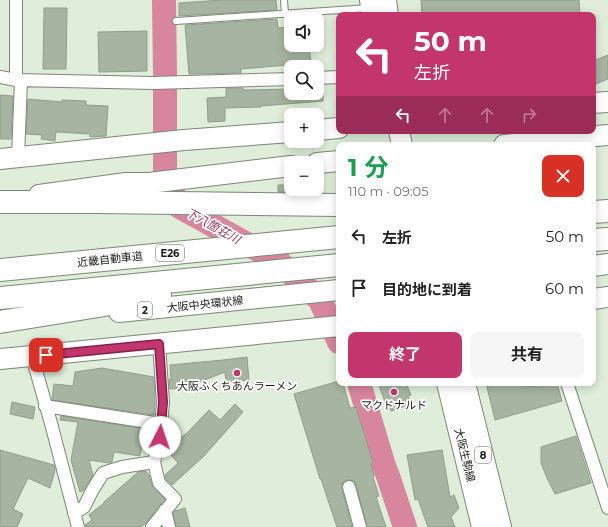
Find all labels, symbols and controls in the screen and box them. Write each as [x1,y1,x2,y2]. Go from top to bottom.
map controls [284,12,324,196]
button: sound [284,12,324,52]
text: 50 m [414,24,487,58]
icon: left [348,28,400,80]
button: search [284,60,324,100]
text: 左折 [414,62,450,84]
icon: left [392,104,414,126]
icon: ahead [434,104,456,126]
icon: ahead [476,104,498,126]
icon: right [518,104,540,126]
button: + [284,108,324,148]
text: 1 分 [348,153,388,182]
button: close [542,155,584,197]
button: − [284,156,324,196]
text: 110 m · 09:05 [348,183,429,199]
water label: 下八箇荘川 [183,204,245,248]
icon: left [348,225,370,247]
text: 50 m [546,227,584,246]
text: 左折 [382,228,412,247]
road number: E26 [156,245,184,261]
street label: 近畿自動車道 [76,249,144,269]
icon: arrive [348,277,370,299]
text: 60 m [545,279,584,298]
text: 目的地に到着 [382,280,472,299]
street label: 大阪中央環状線 [166,293,244,315]
road number: 2 [138,302,152,318]
button: 終了 [348,332,462,378]
button: 共有 [470,332,584,378]
pin [29,338,63,372]
icon: arrive [35,344,57,366]
marker: 大阪ふくちあんラーメン [232,368,242,378]
place label: 大阪ふくちあんラーメン [177,379,297,393]
marker: マクドナルド [389,387,399,397]
place label: マクドナルド [361,398,427,412]
position arrow [139,416,181,458]
street label: 大阪生駒線 [452,427,478,483]
road number: 8 [475,447,491,463]

